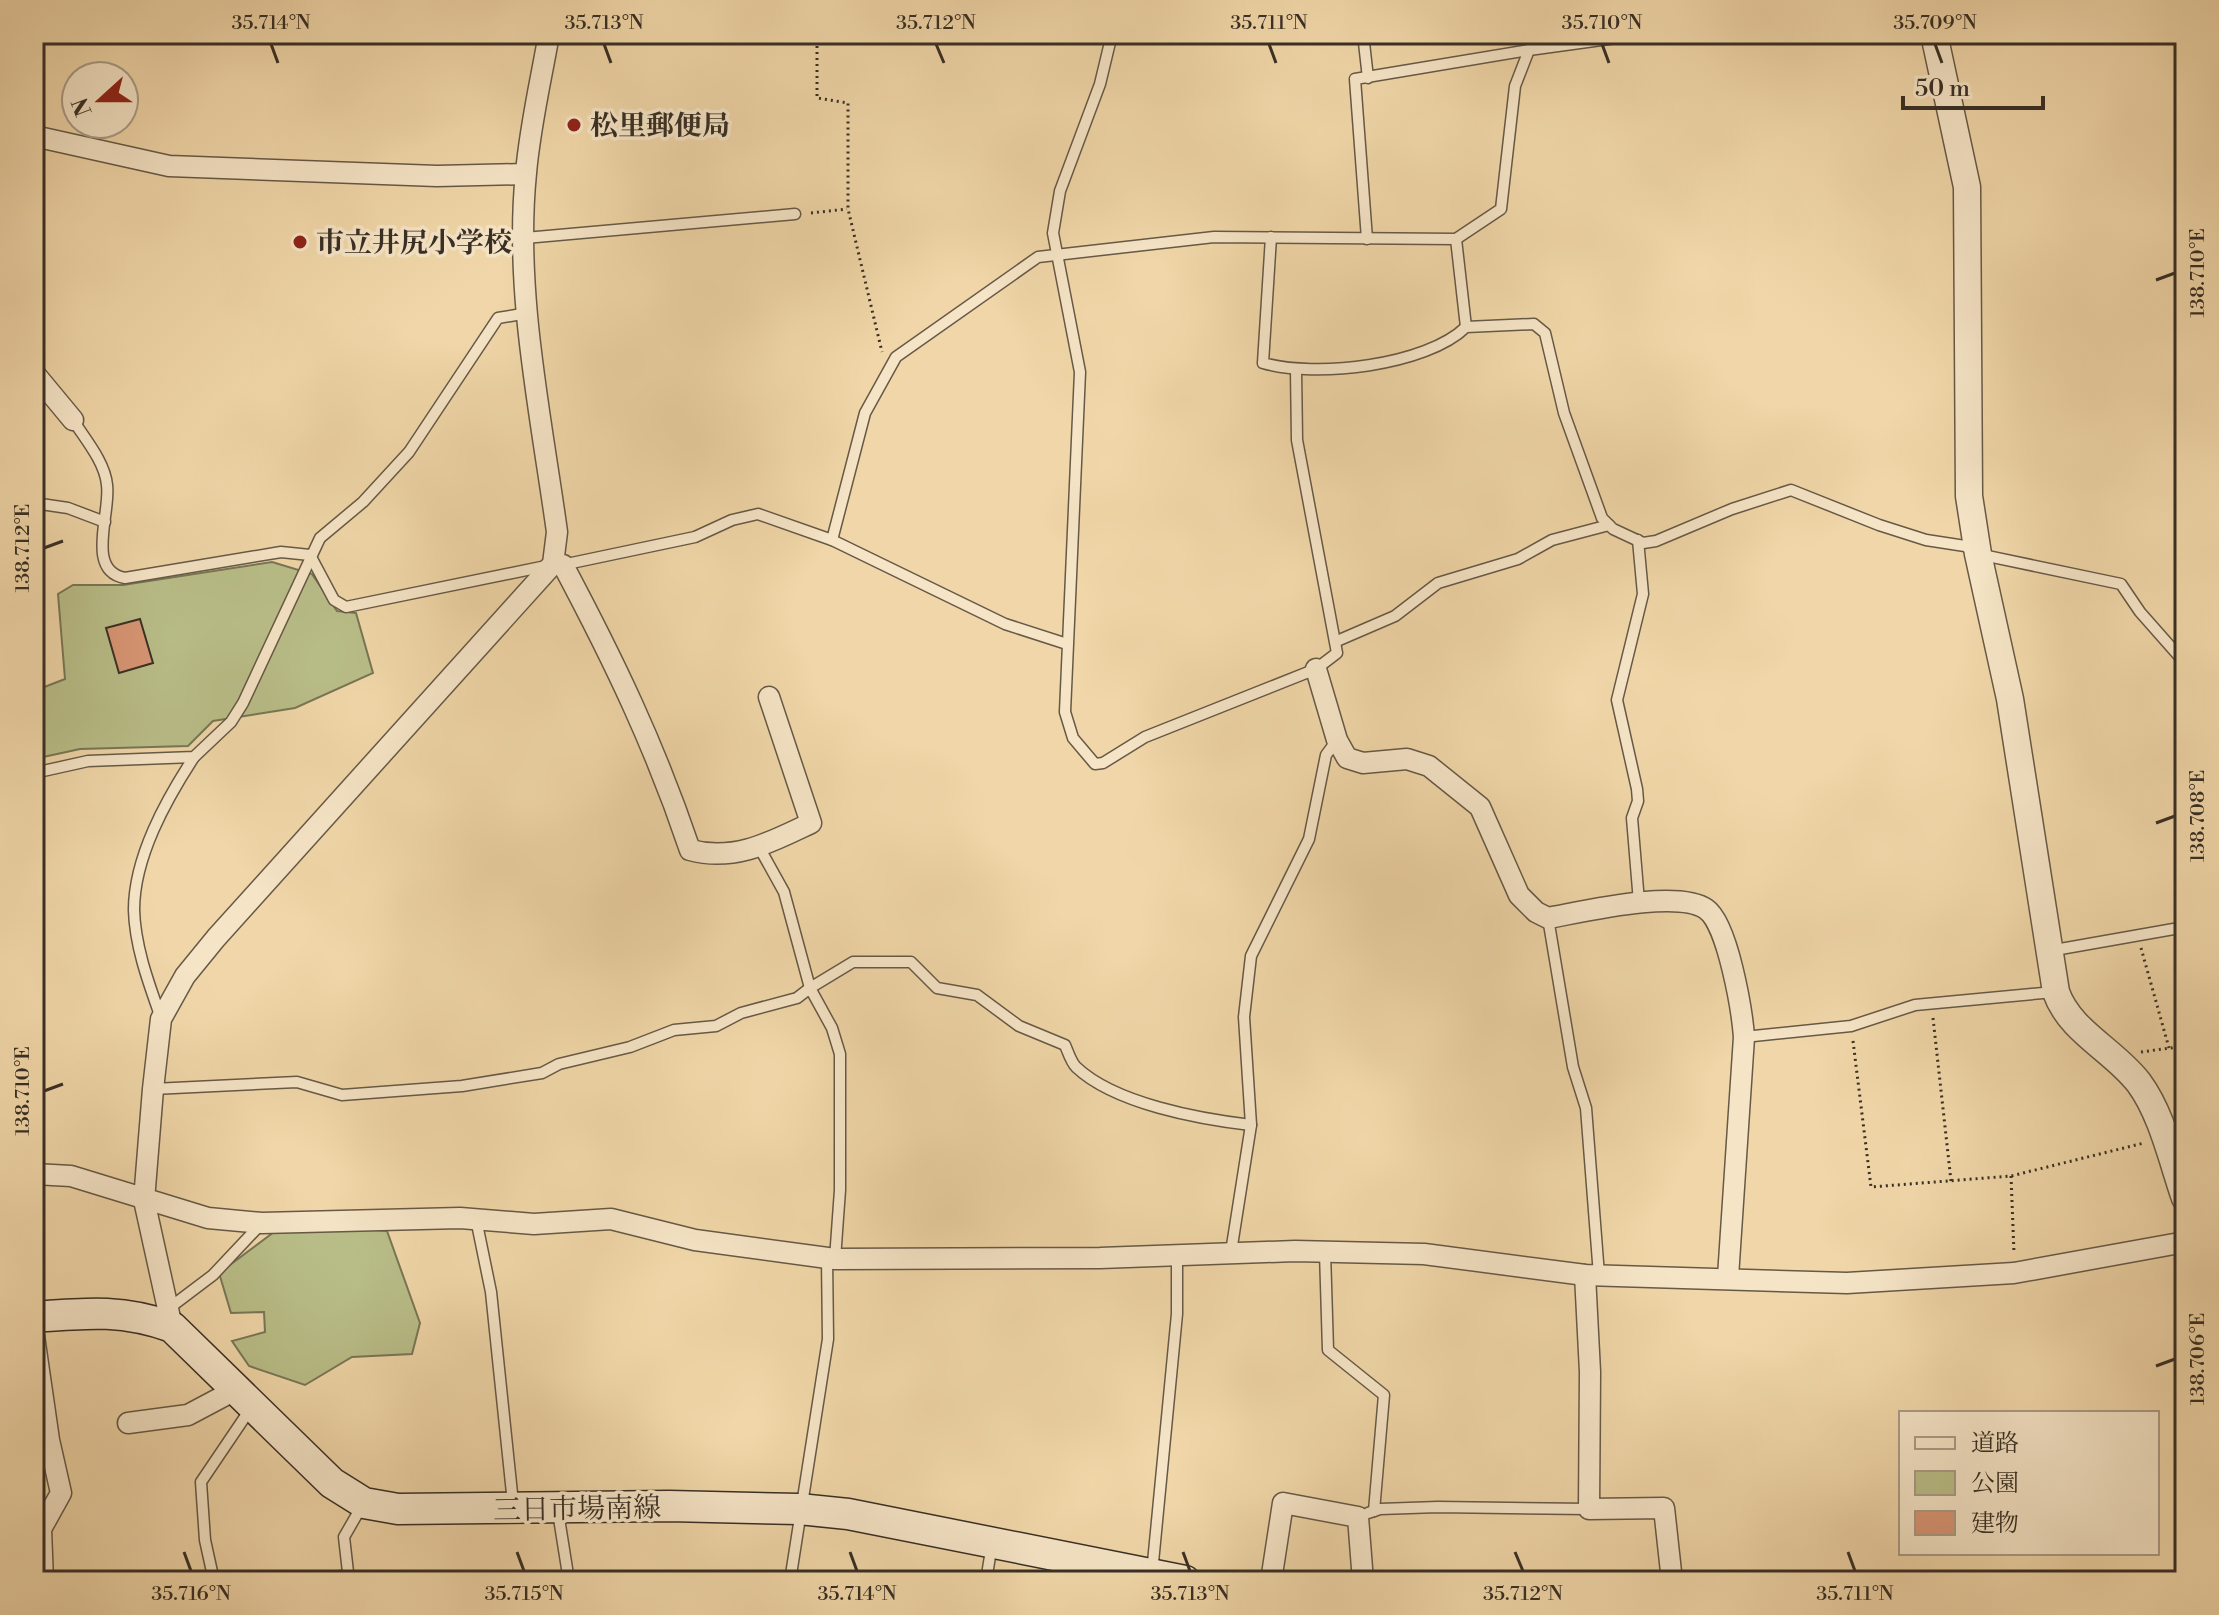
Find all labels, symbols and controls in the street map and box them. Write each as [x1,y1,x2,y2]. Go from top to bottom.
text: 35.714°N [231,11,311,36]
text: 35.713°N [564,11,644,36]
text: 35.712°N [896,11,976,36]
text: 35.711°N [1230,11,1308,36]
text: 35.710°N [1562,11,1642,36]
text: 35.709°N [1893,11,1977,36]
north arrow [60,60,140,140]
scale bar [1903,60,2043,110]
text: 50 m [1915,74,1970,104]
text: N [67,93,98,120]
place label: 松里郵便局 [590,109,730,144]
marker: 松里郵便局 [565,116,583,134]
place label: 市立井尻小学校 [316,226,512,261]
text: 138.710°E [2186,228,2211,318]
marker: 市立井尻小学校 [291,233,309,251]
text: 138.712°E [11,504,36,592]
text: 138.708°E [2186,770,2211,862]
text: 138.710°E [11,1046,36,1136]
text: 138.706°E [2186,1313,2211,1405]
legend [1899,1411,2159,1555]
text: 道路 [1971,1429,2019,1459]
text: 公園 [1971,1469,2019,1499]
street label: 三日市場南線 [493,1491,661,1528]
text: 建物 [1971,1509,2019,1539]
text: 35.716°N [151,1582,231,1607]
text: 35.715°N [484,1582,564,1607]
text: 35.714°N [817,1582,897,1607]
text: 35.713°N [1150,1582,1230,1607]
text: 35.712°N [1483,1582,1563,1607]
text: 35.711°N [1816,1582,1894,1607]

